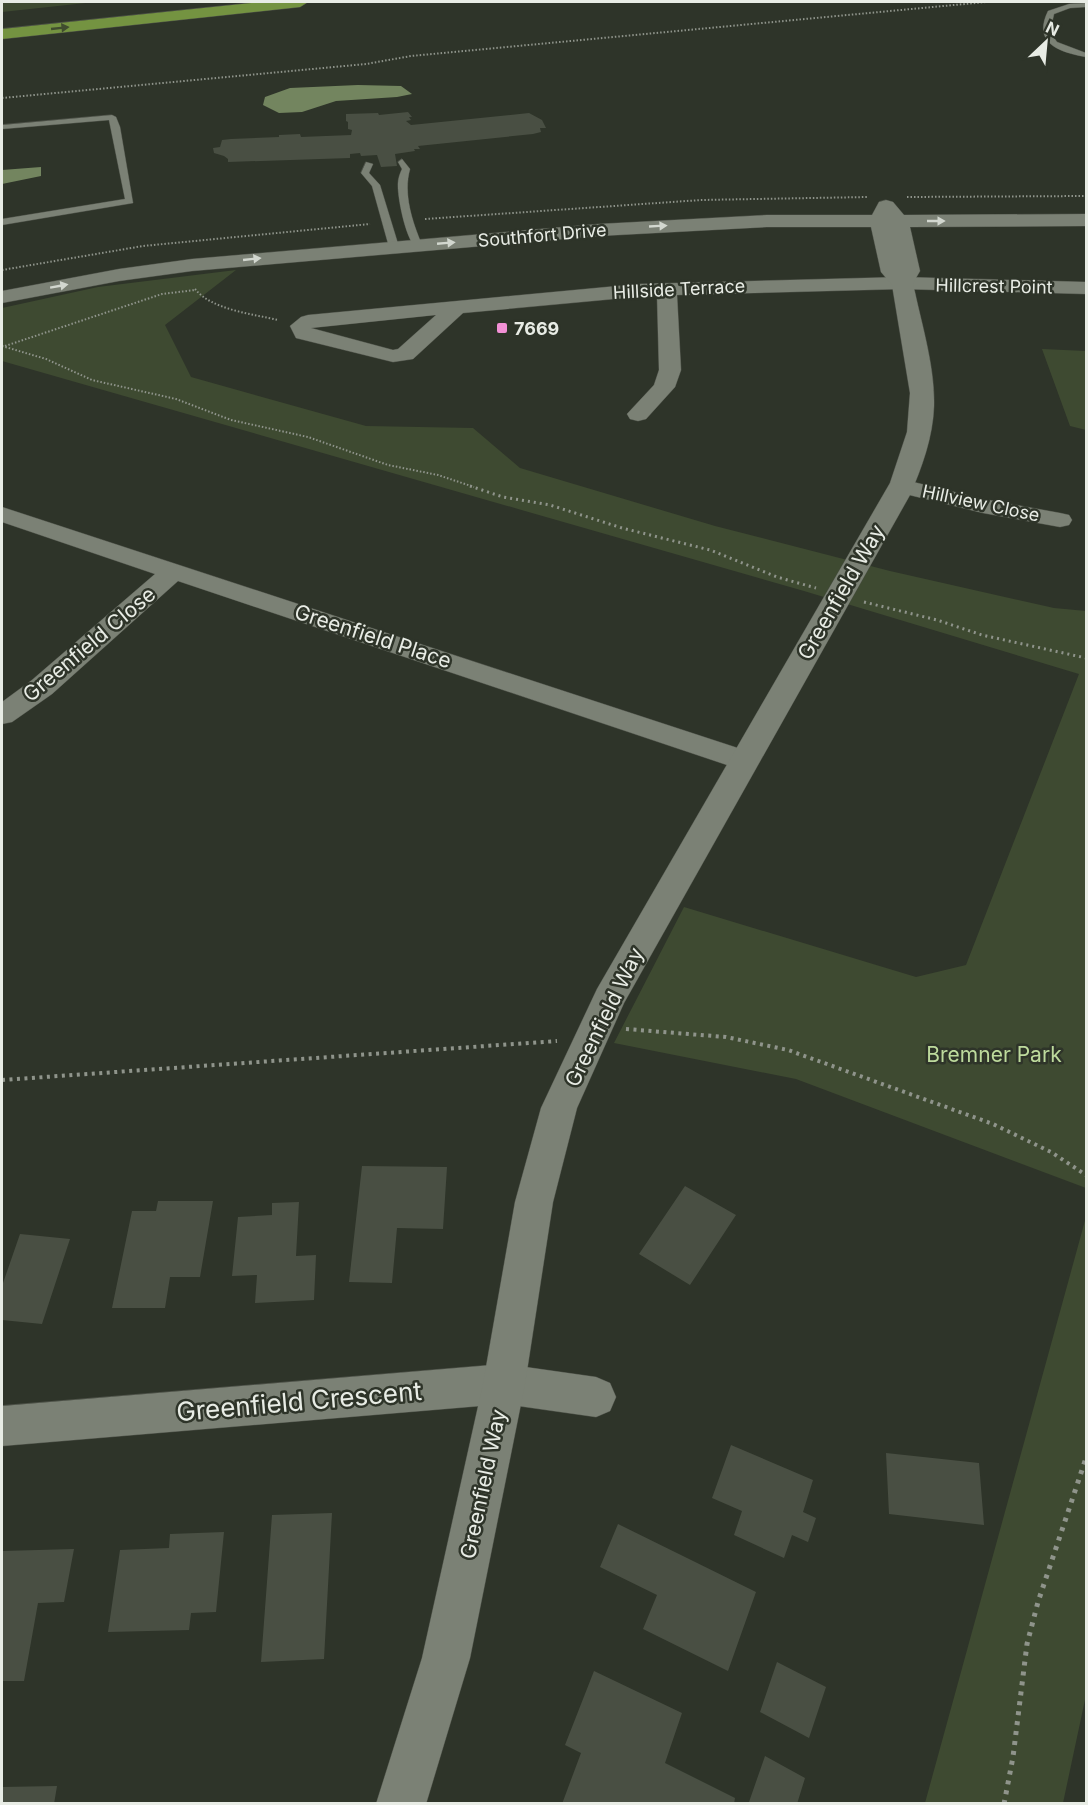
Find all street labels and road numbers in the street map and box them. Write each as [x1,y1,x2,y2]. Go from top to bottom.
street label: Southfort Drive [477,219,607,251]
street label: Hillcrest Point [935,274,1053,298]
street label: Hillside Terrace [612,275,746,303]
street label: Hillview Close [920,480,1042,526]
street label: Greenfield Way [792,520,890,664]
street label: Greenfield Close [18,581,160,707]
street label: Greenfield Place [291,599,455,673]
street label: Greenfield Way [559,943,649,1091]
street label: Greenfield Crescent [175,1375,423,1427]
street label: Greenfield Way [455,1407,511,1561]

